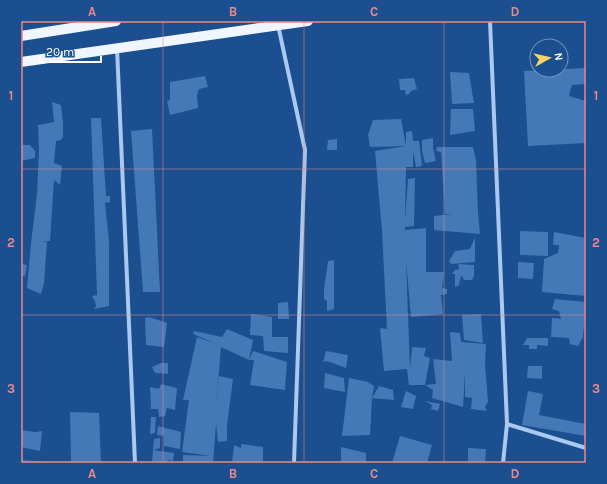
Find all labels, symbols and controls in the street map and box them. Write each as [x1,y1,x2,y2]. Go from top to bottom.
text: A [88,4,96,19]
text: B [229,4,237,19]
text: C [370,4,378,19]
text: D [511,4,520,19]
scale bar [40,38,101,64]
north arrow [529,38,569,78]
text: 20 m [46,45,74,59]
text: N [551,52,565,61]
text: 1 [9,88,13,103]
text: 1 [594,88,598,103]
text: 2 [7,235,15,250]
text: 2 [592,235,600,250]
text: 3 [7,381,15,396]
text: 3 [592,381,600,396]
text: A [88,466,96,481]
text: B [229,466,237,481]
text: C [370,466,378,481]
text: D [511,466,520,481]

